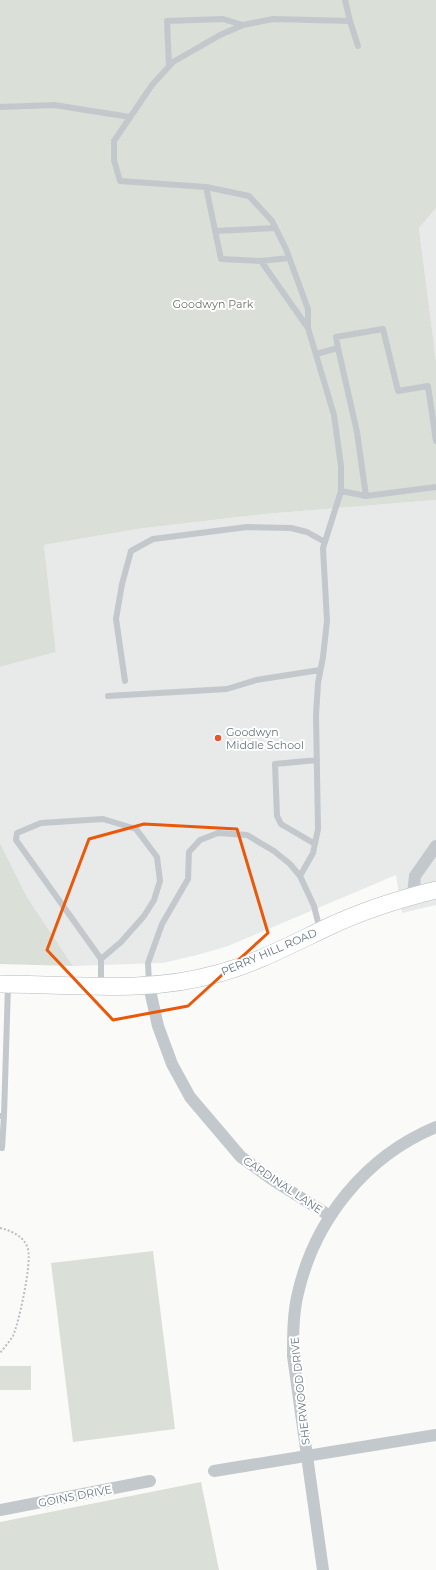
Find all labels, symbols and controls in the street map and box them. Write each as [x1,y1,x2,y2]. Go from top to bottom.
park label: Goodwyn Park [173,297,254,311]
place label: Goodwyn Middle School [226,725,304,752]
marker: Goodwyn Middle School [213,733,223,743]
street label: PERRY HILL ROAD [219,925,319,979]
street label: CARDINAL LANE [241,1153,325,1217]
street label: SHERWOOD DRIVE [287,1336,313,1446]
street label: GOINS DRIVE [37,1482,113,1510]

